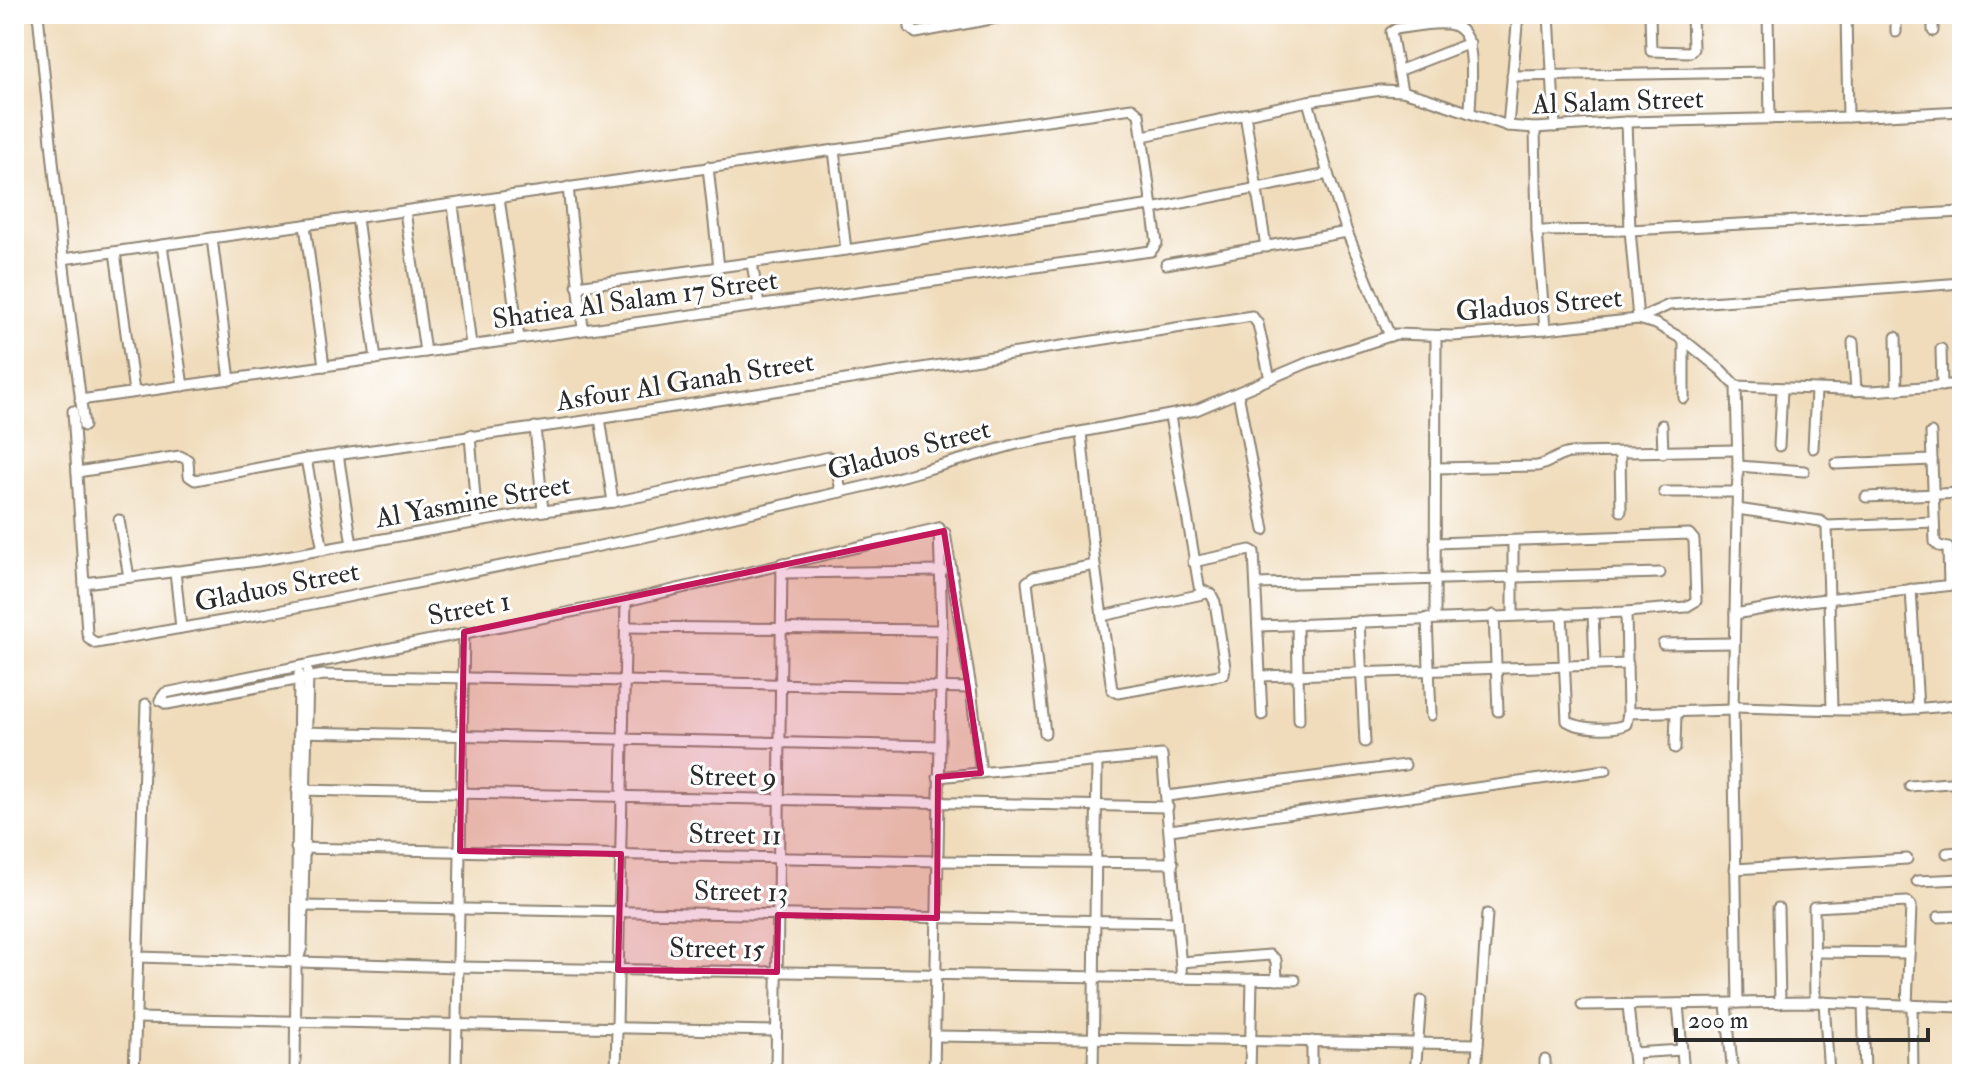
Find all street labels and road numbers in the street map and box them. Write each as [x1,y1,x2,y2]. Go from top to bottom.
street label: Al Salam Street [1531,82,1704,123]
street label: Shatiea Al Salam 17 Street [490,263,780,337]
street label: Gladuos Street [1454,280,1624,330]
street label: Asfour Al Ganah Street [553,344,816,420]
street label: Gladuos Street [824,412,994,488]
street label: Al Yasmine Street [372,468,573,537]
street label: Gladuos Street [192,554,362,620]
street label: Street 1 [425,584,513,634]
street label: Street 9 [689,759,777,795]
street label: Street 11 [688,817,782,853]
street label: Street 13 [694,874,788,910]
street label: Street 15 [669,931,766,967]

